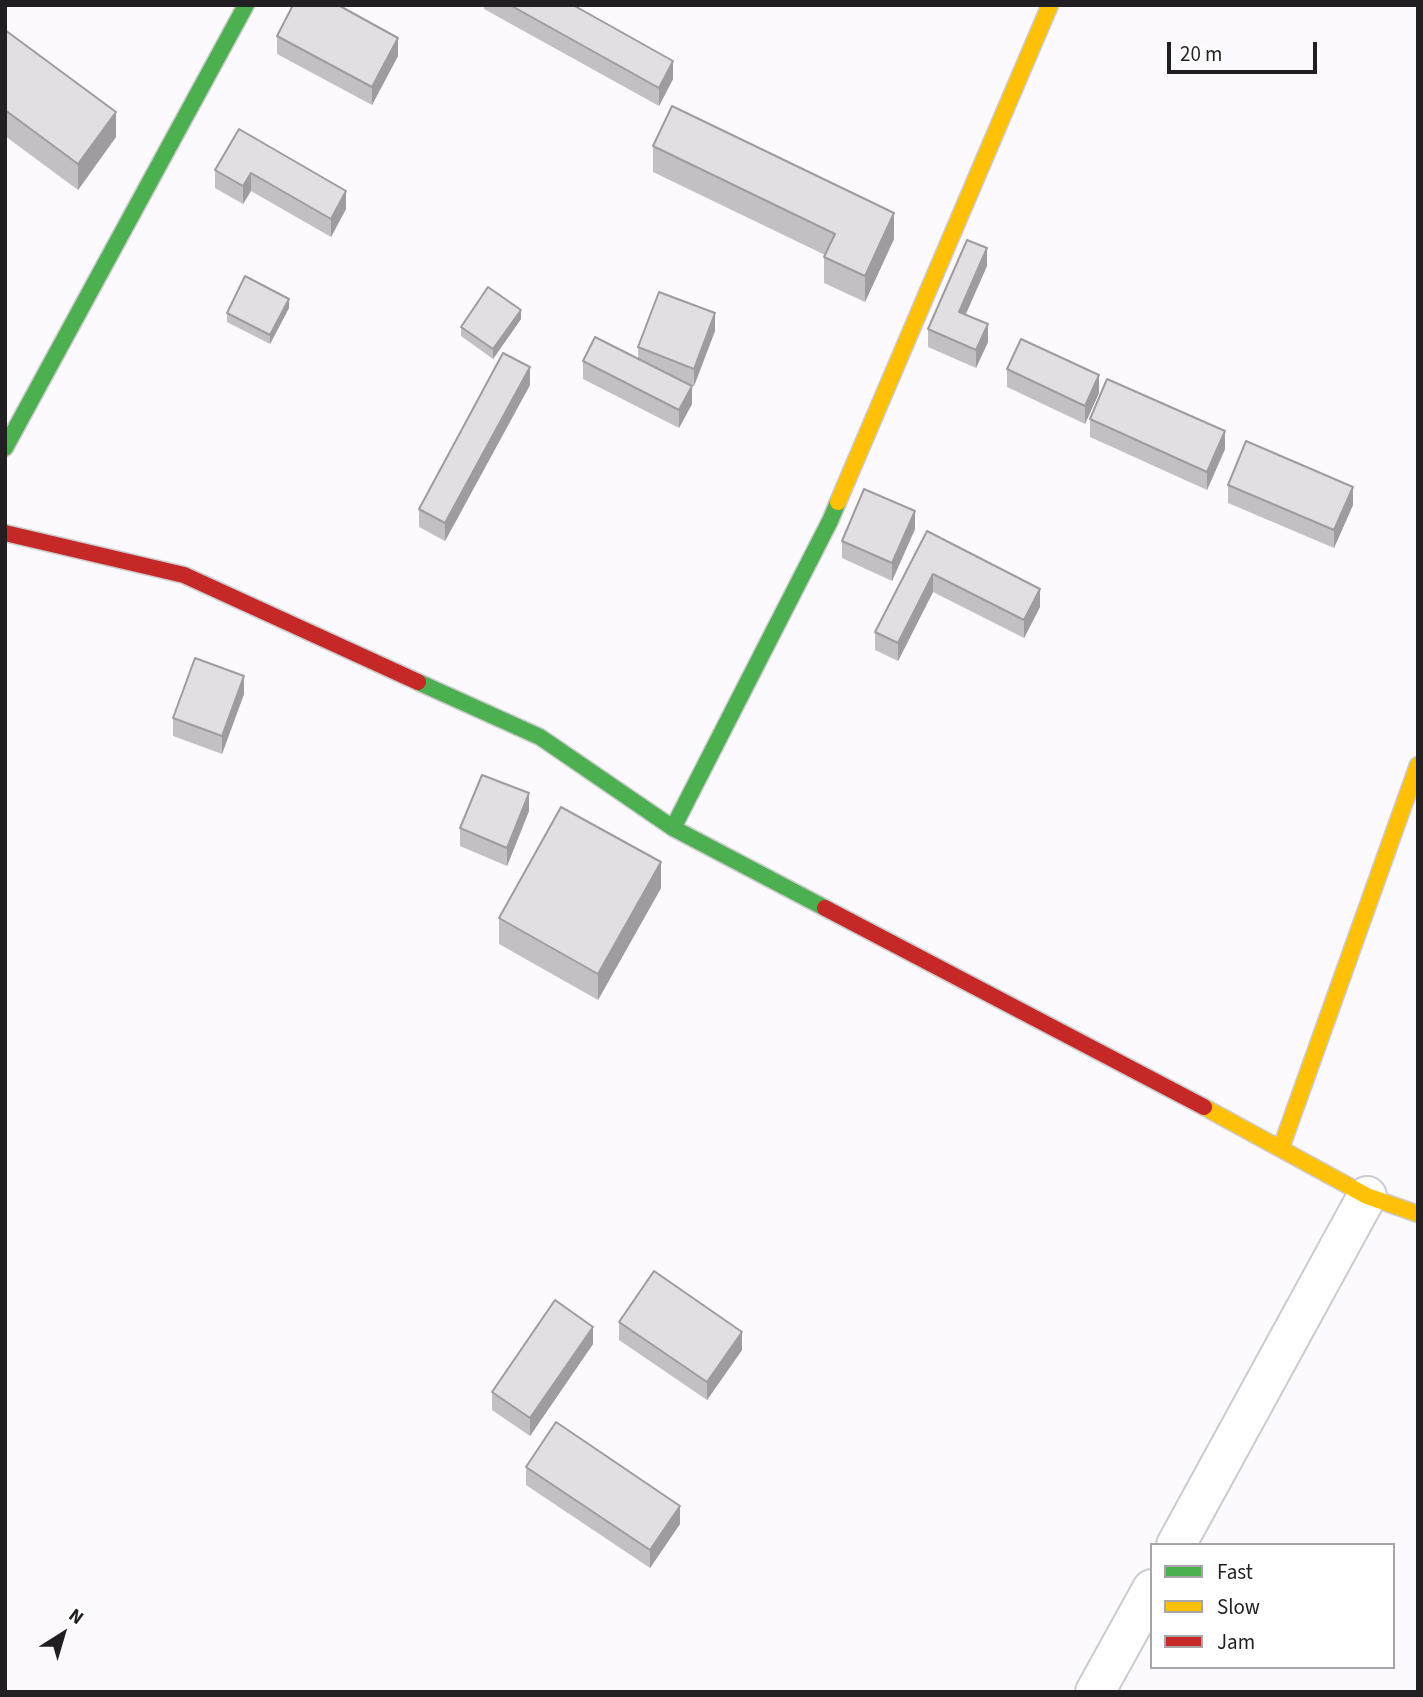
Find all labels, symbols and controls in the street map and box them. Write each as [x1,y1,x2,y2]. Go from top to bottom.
scale bar [1171,28,1322,72]
text: 20 m [1180,39,1222,69]
legend [1150,1543,1395,1669]
text: Fast [1217,1557,1253,1587]
text: Slow [1217,1592,1260,1622]
north arrow [28,1599,98,1669]
text: N [63,1602,89,1631]
text: Jam [1217,1627,1255,1657]

